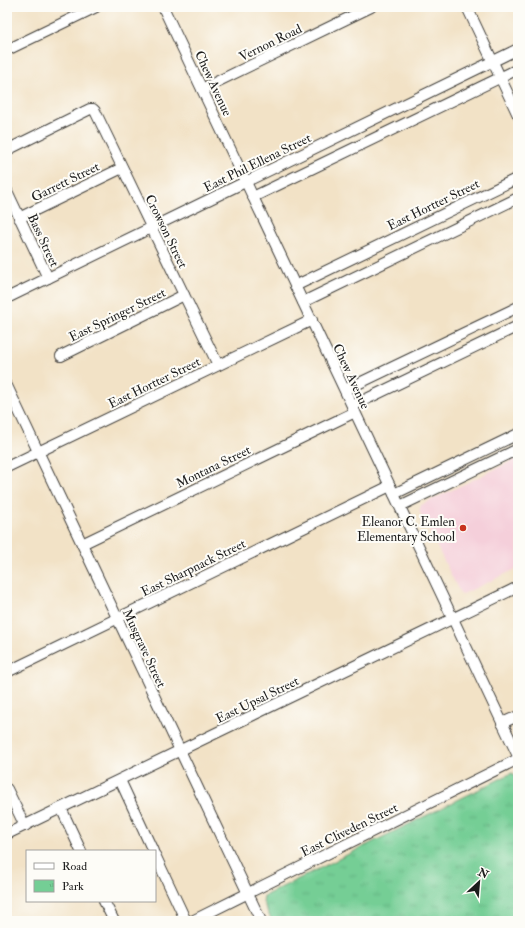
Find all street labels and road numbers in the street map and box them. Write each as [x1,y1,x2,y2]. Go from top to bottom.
street label: Vernon Road [236,21,305,65]
street label: Chew Avenue [191,48,235,119]
street label: East Phil Ellena Street [201,130,314,196]
street label: Garrett Street [29,159,102,205]
street label: East Hortter Street [385,176,482,234]
street label: Crowson Street [141,192,191,271]
street label: Bass Street [24,211,62,270]
street label: East Springer Street [66,285,169,346]
street label: Chew Avenue [329,341,373,412]
street label: East Hortter Street [106,354,203,412]
street label: Montana Street [174,442,253,492]
street label: East Sharpnack Street [138,536,249,601]
street label: Musgrave Street [119,607,169,690]
street label: East Upsal Street [213,673,302,728]
street label: East Cliveden Street [298,799,401,860]

